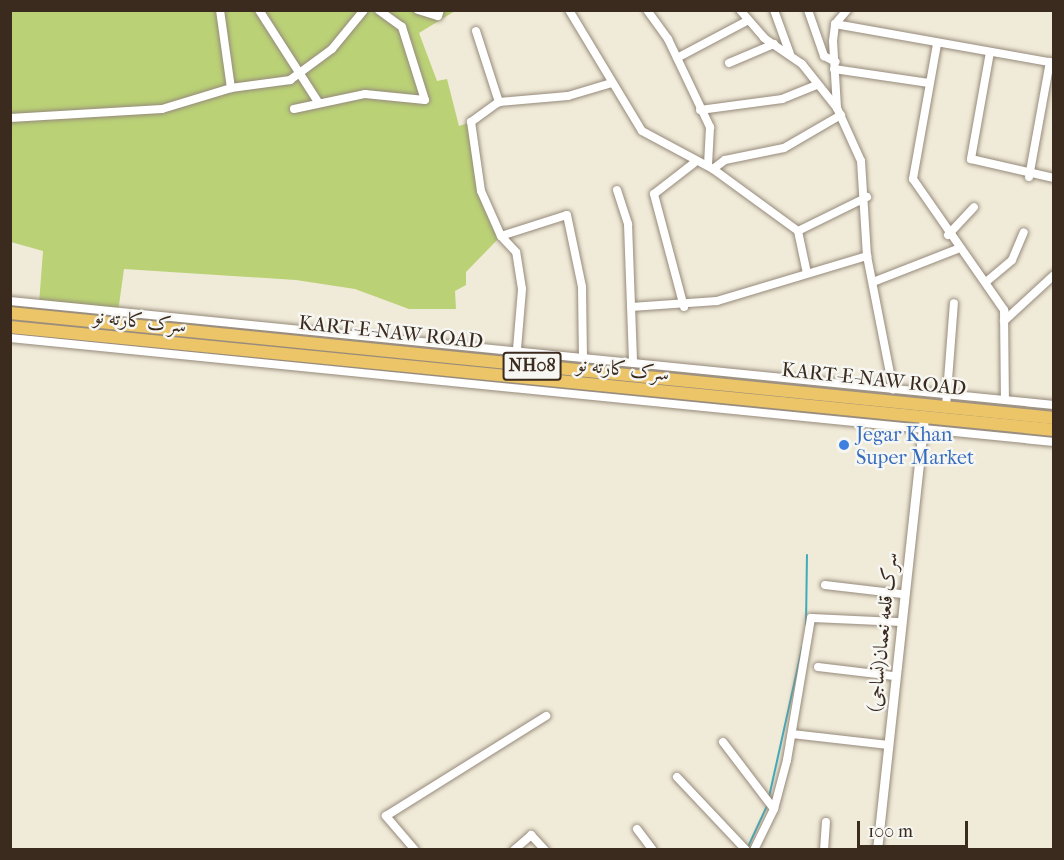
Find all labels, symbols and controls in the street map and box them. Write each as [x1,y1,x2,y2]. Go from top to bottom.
street label: سرک کارته نو [92,304,188,338]
street label: KART-E-NAW ROAD [298,310,484,354]
road number: NH08 [502,351,562,381]
street label: سرک کارته نو [575,352,671,386]
street label: KART-E-NAW ROAD [781,357,967,401]
place label: Jegar Khan Super Market [856,422,974,469]
marker: Jegar Khan Super Market [837,438,851,452]
street label: سرک قلعه نعمان(نساجی) [862,551,902,713]
scale bar [860,809,971,847]
text: 100 m [868,821,913,842]

